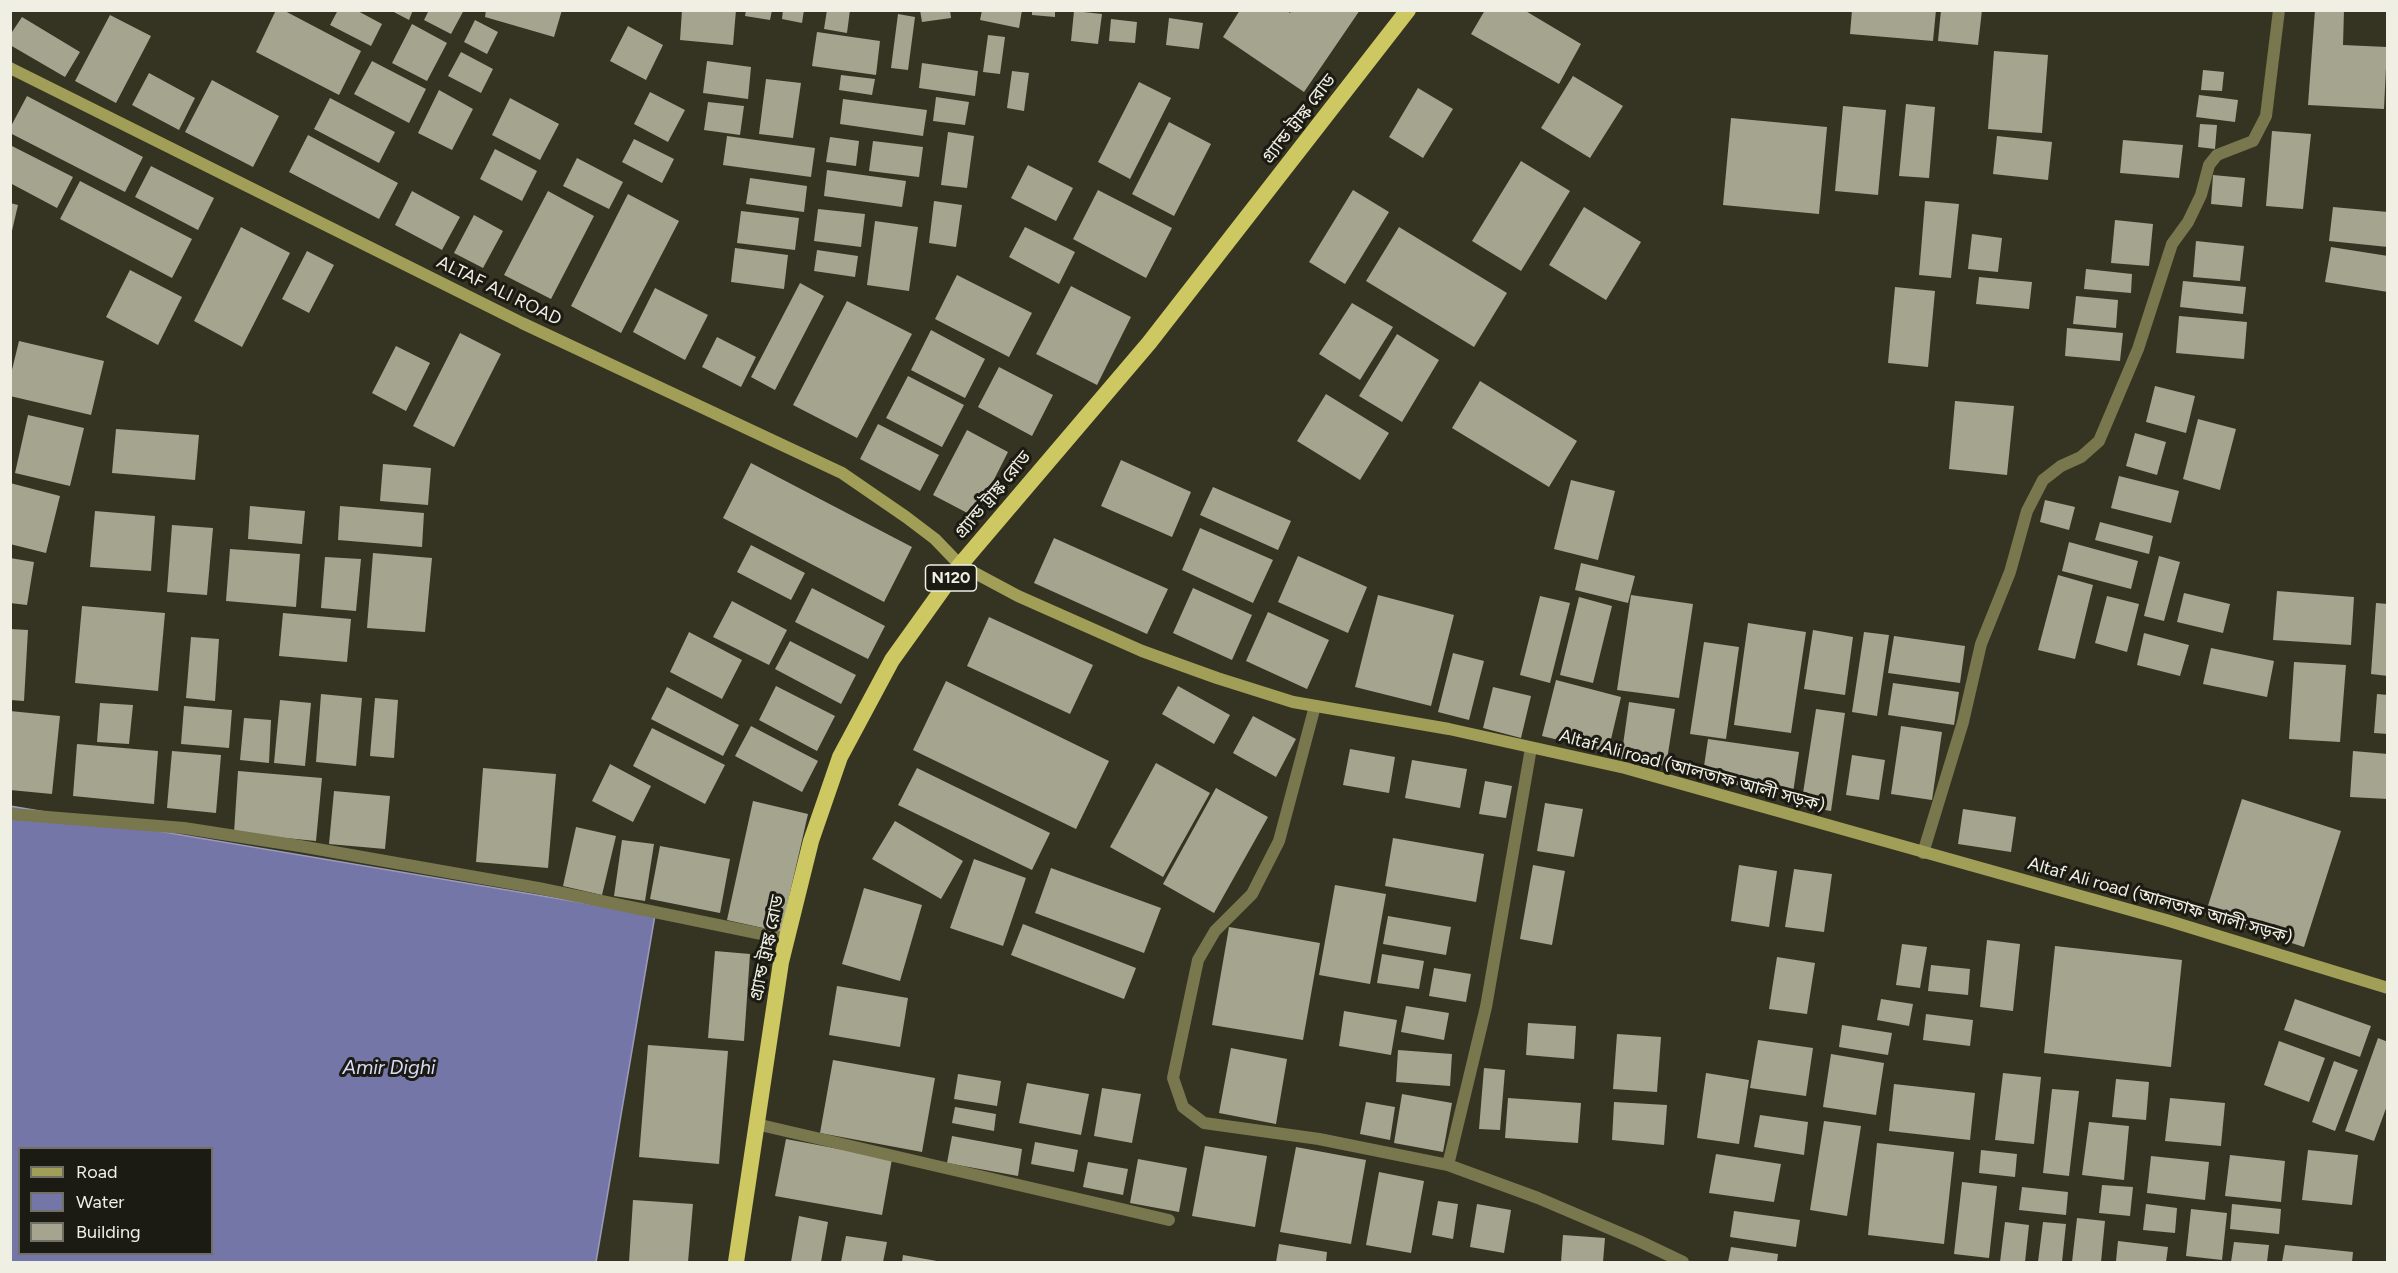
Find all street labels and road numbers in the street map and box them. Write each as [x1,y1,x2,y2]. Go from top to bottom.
street label: গ্র্যান্ড ট্রাঙ্ক রোড [1257,70,1341,168]
street label: ALTAF ALI ROAD [433,251,565,331]
street label: গ্র্যান্ড ট্রাঙ্ক রোড [950,447,1036,543]
road number: N120 [926,565,976,591]
street label: Altaf Ali road (আলতাফ আলী সড়ক) [1557,725,1827,817]
street label: Altaf Ali road (আলতাফ আলী সড়ক) [2025,853,2295,949]
street label: গ্র্যান্ড ট্রাঙ্ক রোড [745,893,789,1003]

